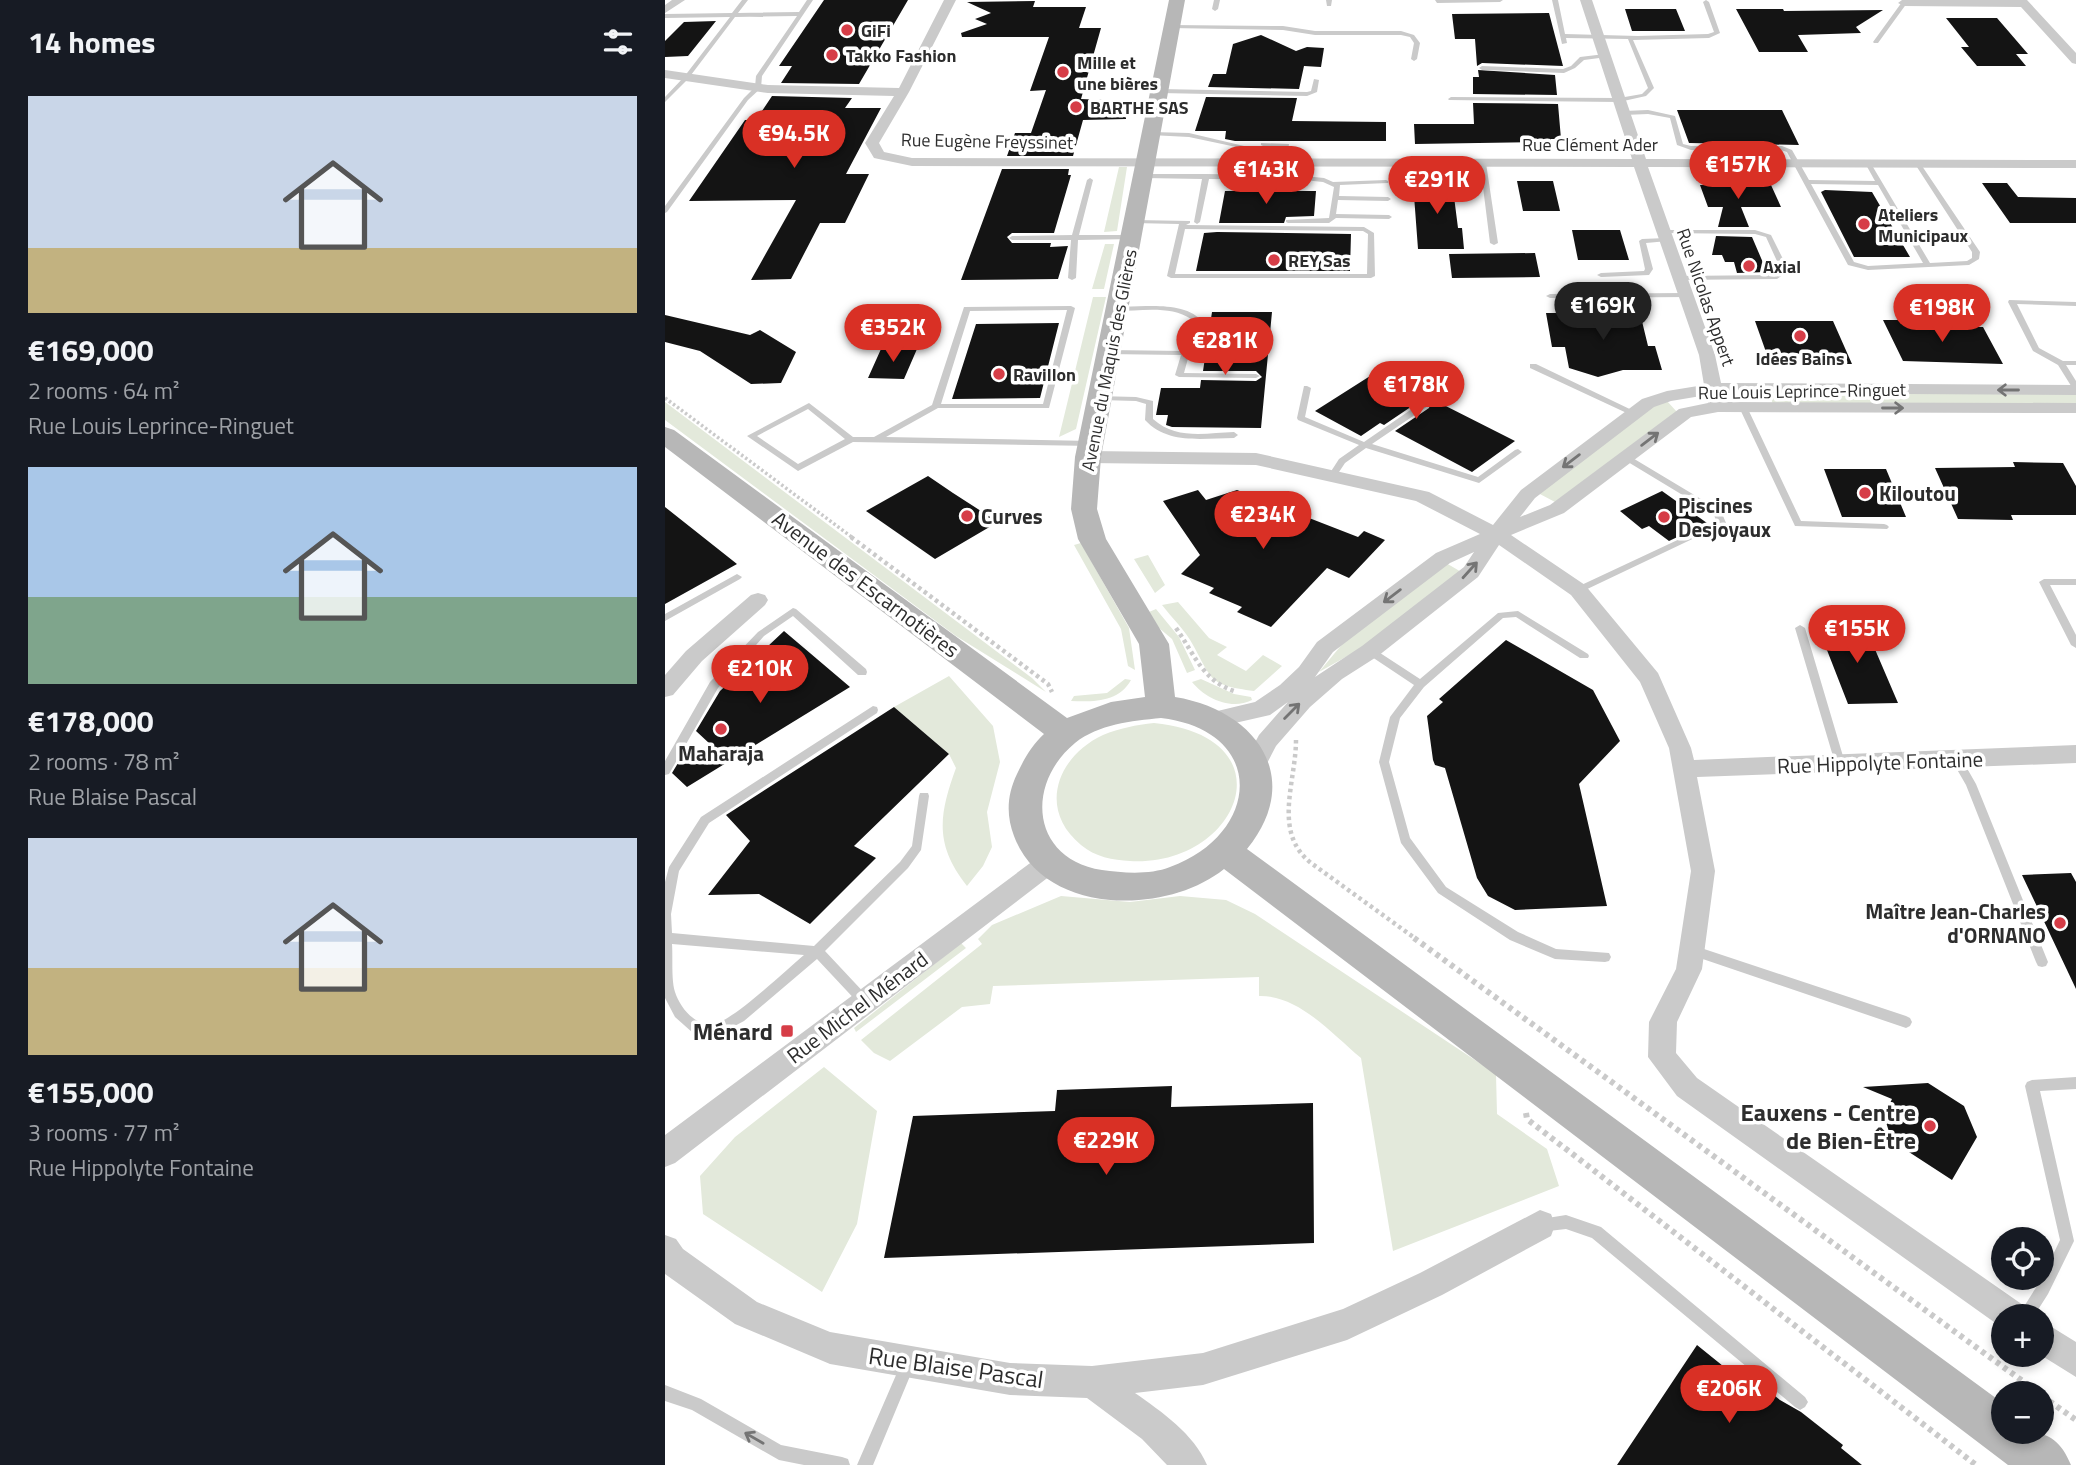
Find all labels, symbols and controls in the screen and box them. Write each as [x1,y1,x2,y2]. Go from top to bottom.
place label: GiFi [861,17,891,44]
text: 14 homes [28,19,155,65]
marker: GiFi [839,22,855,38]
icon: filters [599,23,637,61]
place label: Takko Fashion [846,42,956,69]
marker: Takko Fashion [824,47,840,63]
place label: Mille et une bières [1077,49,1158,97]
marker: Mille et une bières [1055,64,1071,80]
place label: BARTHE SAS [1090,94,1189,121]
marker: BARTHE SAS [1068,99,1084,115]
pin: €94.5K [737,110,851,170]
text: €94.5K [758,115,830,150]
street label: Rue Eugène Freyssinet [901,126,1074,156]
street label: Rue Clément Ader [1522,131,1658,158]
icon: home [270,142,396,268]
pin: €157K [1689,142,1787,201]
pin: €143K [1217,146,1315,206]
text: €157K [1705,146,1771,181]
text: €143K [1233,151,1299,186]
pin: €291K [1388,156,1486,216]
text: €291K [1404,161,1470,196]
place label: Ateliers Municipaux [1878,201,1969,249]
marker: Ateliers Municipaux [1856,216,1872,232]
street label: Rue Nicolas Appert [1670,225,1742,370]
street label: Avenue du Maquis des Glières [1074,247,1144,473]
place label: REY Sas [1288,247,1351,274]
marker: REY Sas [1266,252,1282,268]
place label: Axial [1763,253,1801,280]
marker: Axial [1741,258,1757,274]
pin: €169K [1554,282,1652,342]
pin: €198K [1893,284,1991,344]
text: €169K [1570,287,1636,322]
text: €198K [1909,289,1975,324]
pin: €352K [844,304,942,364]
text: €352K [860,309,926,344]
pin: €281K [1176,318,1274,377]
text: €281K [1192,322,1258,357]
text: €169,000 [28,327,154,373]
marker: Idées Bains [1792,328,1808,344]
place label: Idées Bains [1755,345,1845,372]
place label: Ravillon [1013,361,1076,388]
pin: €178K [1367,362,1465,421]
marker: Ravillon [991,366,1007,382]
text: €178K [1383,366,1449,401]
text: 2 rooms · 64 m² [28,373,179,408]
street label: Rue Louis Leprince-Ringuet [1698,376,1907,406]
one-way arrow [1997,383,2020,397]
one-way arrow [1881,401,1904,415]
text: Rue Louis Leprince-Ringuet [28,408,294,443]
one-way arrow [1641,432,1660,447]
one-way arrow [1562,453,1581,468]
place label: Kiloutou [1879,477,1956,509]
marker: Kiloutou [1857,485,1873,501]
place label: Piscines Desjoyaux [1678,489,1771,545]
pin: €234K [1214,491,1312,551]
text: €234K [1230,496,1296,531]
place label: Curves [981,500,1043,532]
street label: Avenue des Escarnotières [766,503,966,665]
marker: Curves [959,508,975,524]
marker: Piscines Desjoyaux [1656,509,1672,525]
icon: home [270,513,396,639]
one-way arrow [1462,561,1478,579]
one-way arrow [1383,589,1402,603]
pin: €155K [1808,606,1906,665]
text: €155K [1824,610,1890,645]
pin: €210K [711,646,809,705]
text: €210K [727,650,793,685]
text: €178,000 [28,698,154,744]
one-way arrow [1283,702,1300,719]
marker: Maharaja [713,721,729,737]
place label: Maharaja [678,737,764,769]
street label: Rue Hippolyte Fontaine [1776,742,1984,782]
text: 2 rooms · 78 m² [28,744,179,779]
text: Rue Blaise Pascal [28,779,197,814]
icon: home [270,884,396,1010]
place label: Maître Jean-Charles d'ORNANO [1865,895,2046,951]
marker: Maître Jean-Charles d'ORNANO [2052,915,2068,931]
street label: Rue Michel Ménard [779,943,935,1071]
place label: Ménard [693,1013,773,1049]
marker: Ménard [779,1023,795,1039]
text: €155,000 [28,1069,154,1115]
place label: Eauxens - Centre de Bien-Être [1741,1094,1916,1158]
text: 3 rooms · 77 m² [28,1115,179,1150]
pin: €229K [1057,1118,1155,1177]
marker: Eauxens - Centre de Bien-Être [1922,1118,1938,1134]
text: €229K [1073,1122,1139,1157]
text: Rue Hippolyte Fontaine [28,1150,254,1185]
map controls [1991,1227,2054,1444]
button: locate [1991,1227,2054,1290]
button: + [1991,1304,2054,1367]
street label: Rue Blaise Pascal [866,1337,1046,1397]
pin: €206K [1680,1366,1778,1425]
text: €206K [1696,1370,1762,1405]
button: − [1991,1381,2054,1444]
one-way arrow [745,1430,765,1444]

